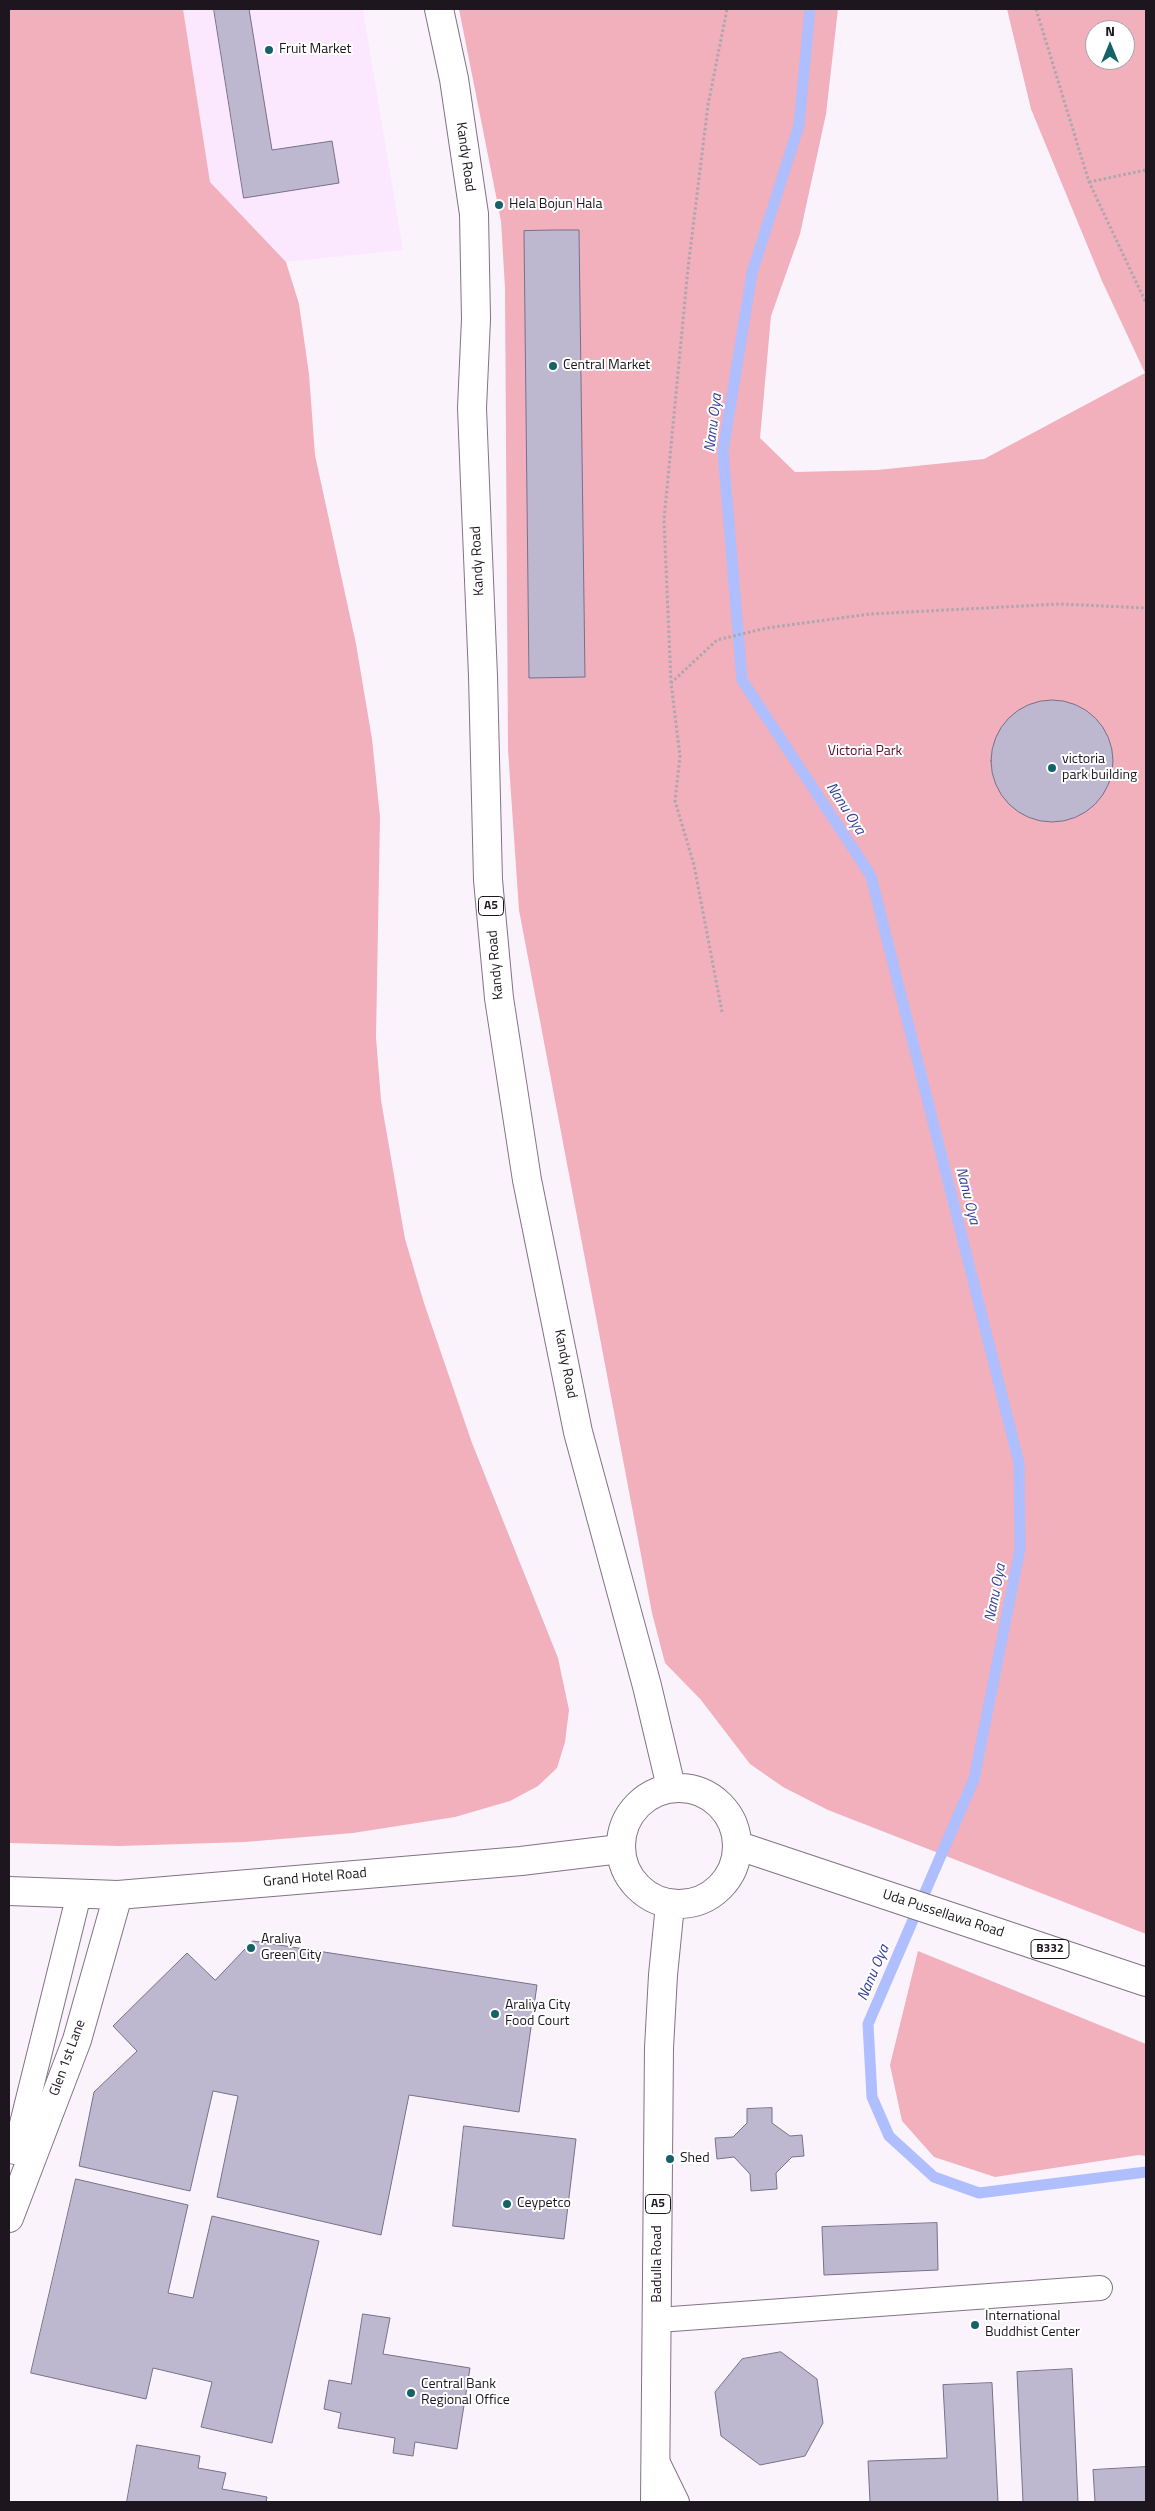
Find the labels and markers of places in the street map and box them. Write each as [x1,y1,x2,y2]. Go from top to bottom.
place label: Fruit Market [279,42,351,58]
marker: Fruit Market [263,44,275,56]
place label: Hela Bojun Hala [509,197,603,213]
marker: Hela Bojun Hala [493,199,505,211]
place label: Central Market [563,358,650,374]
marker: Central Market [547,360,559,372]
place label: victoria park building [1062,752,1137,784]
marker: victoria park building [1046,762,1058,774]
place label: Araliya Green City [261,1932,321,1964]
marker: Araliya Green City [245,1942,257,1954]
place label: Araliya City Food Court [505,1998,571,2030]
marker: Araliya City Food Court [489,2008,501,2020]
place label: Shed [680,2151,710,2167]
marker: Shed [664,2153,676,2165]
place label: Ceypetco [517,2196,571,2212]
marker: Ceypetco [501,2198,513,2210]
place label: International Buddhist Center [985,2309,1080,2342]
marker: International Buddhist Center [969,2319,981,2331]
place label: Central Bank Regional Office [421,2377,510,2410]
marker: Central Bank Regional Office [405,2387,417,2399]

